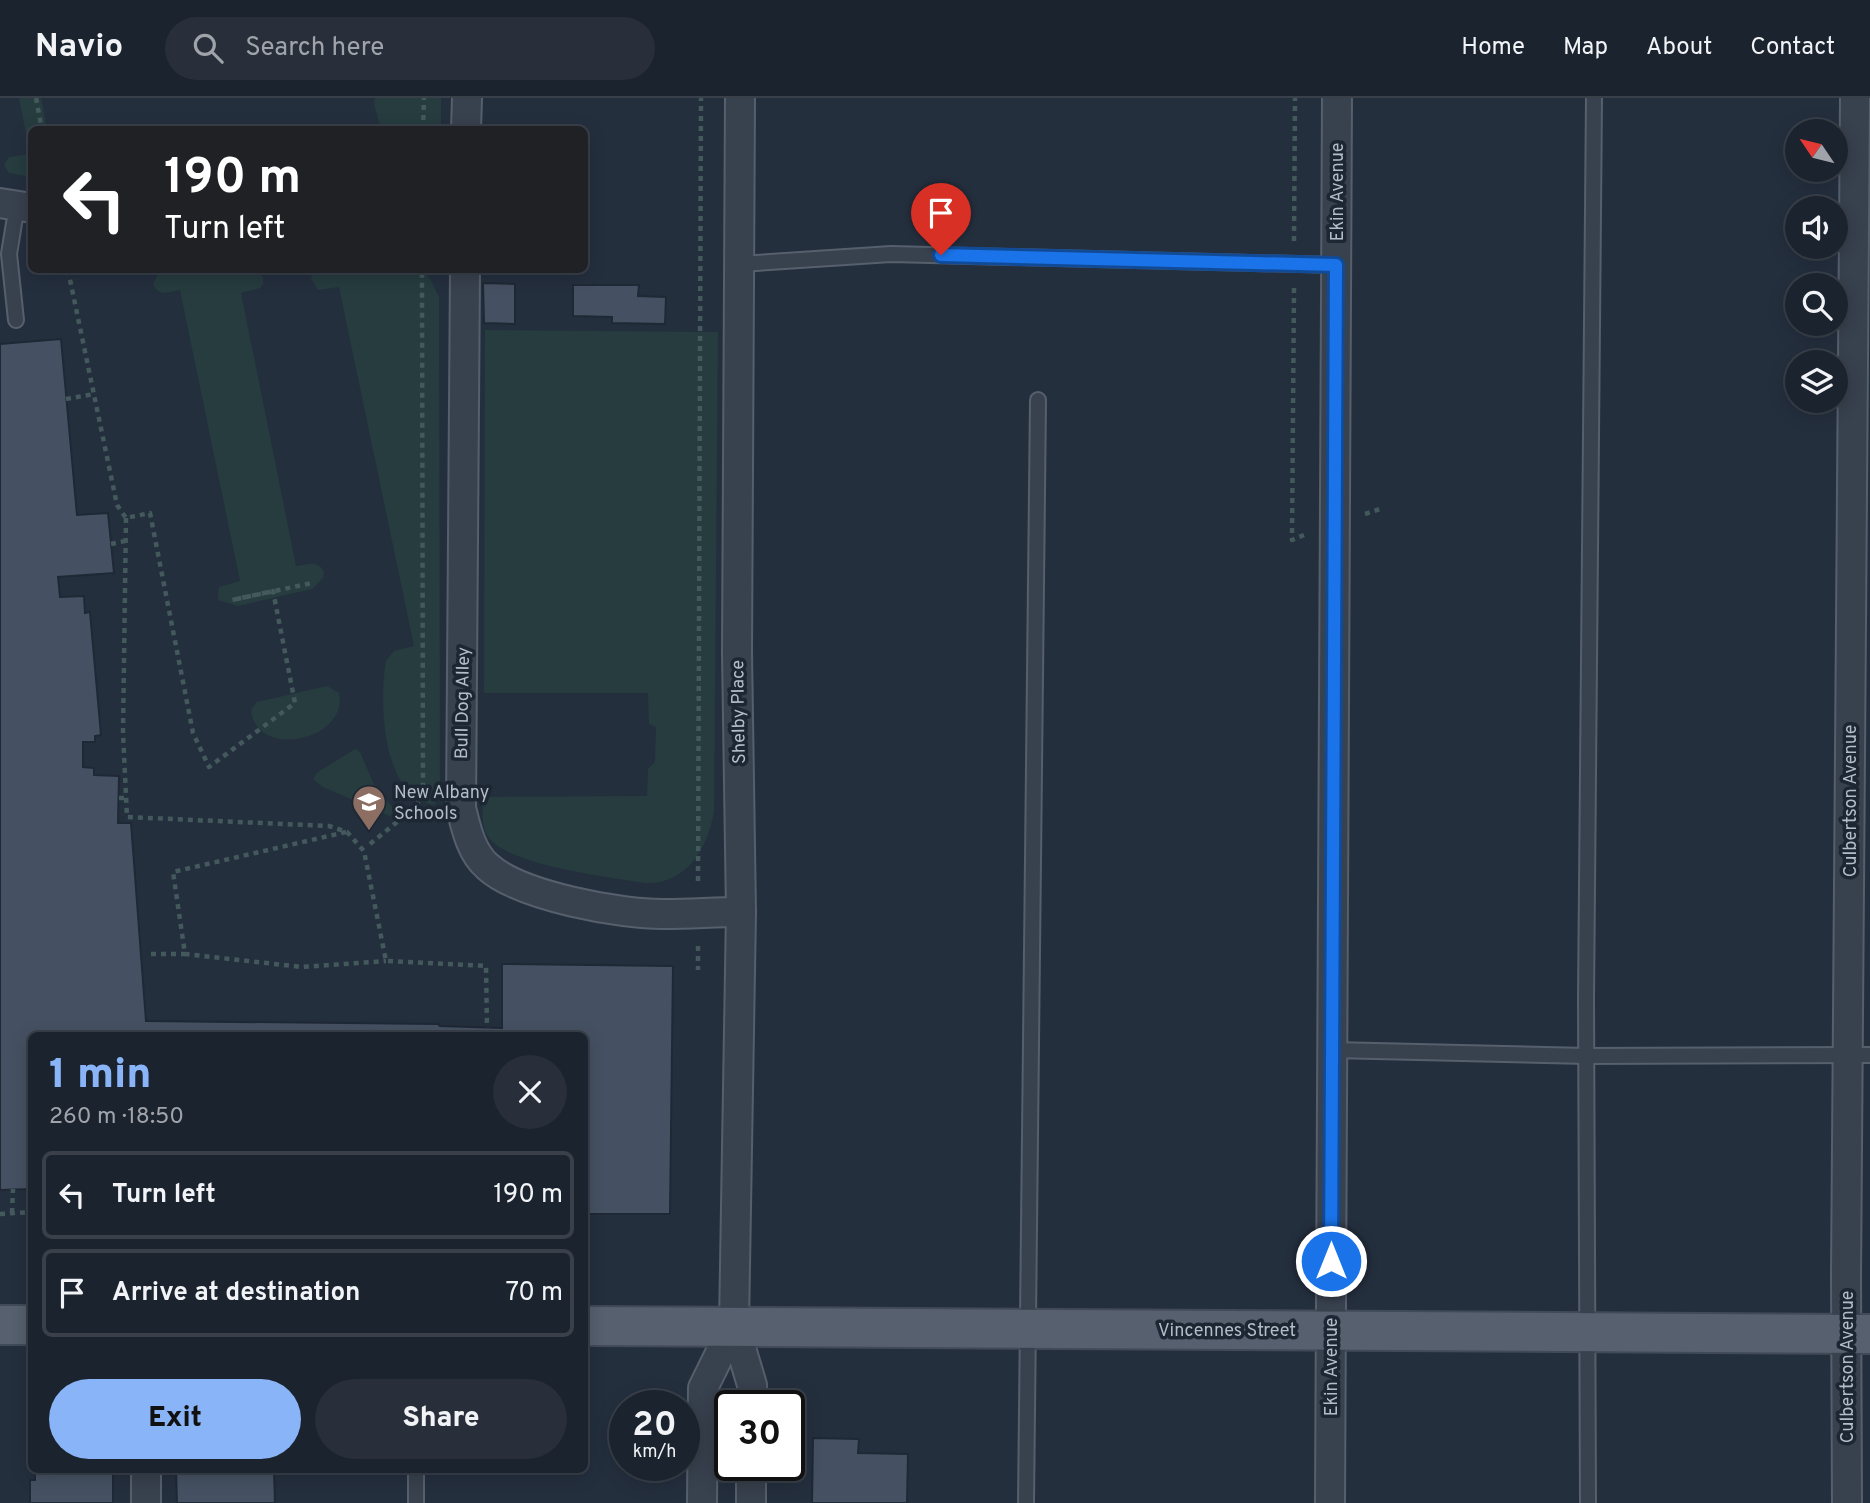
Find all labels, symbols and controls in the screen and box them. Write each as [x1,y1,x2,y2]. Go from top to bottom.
search box [165,17,655,80]
text: Navio [35,27,123,69]
icon: search [189,29,227,67]
text: Search here [245,32,384,65]
text: Home [1461,33,1525,63]
text: Map [1563,33,1608,63]
text: About [1646,33,1712,63]
text: Contact [1750,33,1835,63]
north arrow [1785,119,1848,182]
map controls [1785,119,1848,413]
street label: Ekin Avenue [1327,143,1350,241]
text: 190 m [164,149,301,211]
icon: left [49,154,140,245]
pin [911,183,971,255]
icon: arrive [922,194,960,232]
button: sound [1785,196,1848,259]
text: Turn left [164,210,285,250]
button: search [1785,273,1848,336]
button: layers [1785,350,1848,413]
street label: Bull Dog Alley [451,647,476,759]
street label: Shelby Place [727,660,752,764]
street label: Culbertson Avenue [1840,725,1863,877]
place label: New Albany Schools [394,782,489,826]
school or university icon: New Albany Schools [350,783,388,832]
text: 1 min [49,1050,152,1103]
button: close [493,1055,567,1129]
text: 260 m · 18:50 [49,1103,184,1132]
icon: left [53,1176,91,1214]
text: Turn left [112,1179,216,1212]
text: 190 m [493,1179,563,1212]
position arrow [1294,1224,1368,1298]
icon: arrive [53,1274,91,1312]
text: Arrive at destination [112,1277,360,1310]
text: 70 m [505,1277,563,1310]
street label: Culbertson Avenue [1837,1291,1860,1443]
street label: Ekin Avenue [1321,1318,1344,1416]
street label: Vincennes Street [1158,1320,1296,1343]
button: Exit [49,1379,301,1459]
button: Share [315,1379,567,1459]
speed limit sign: 30 [714,1390,805,1481]
text: 20 [632,1404,677,1448]
text: km/h [633,1441,676,1464]

